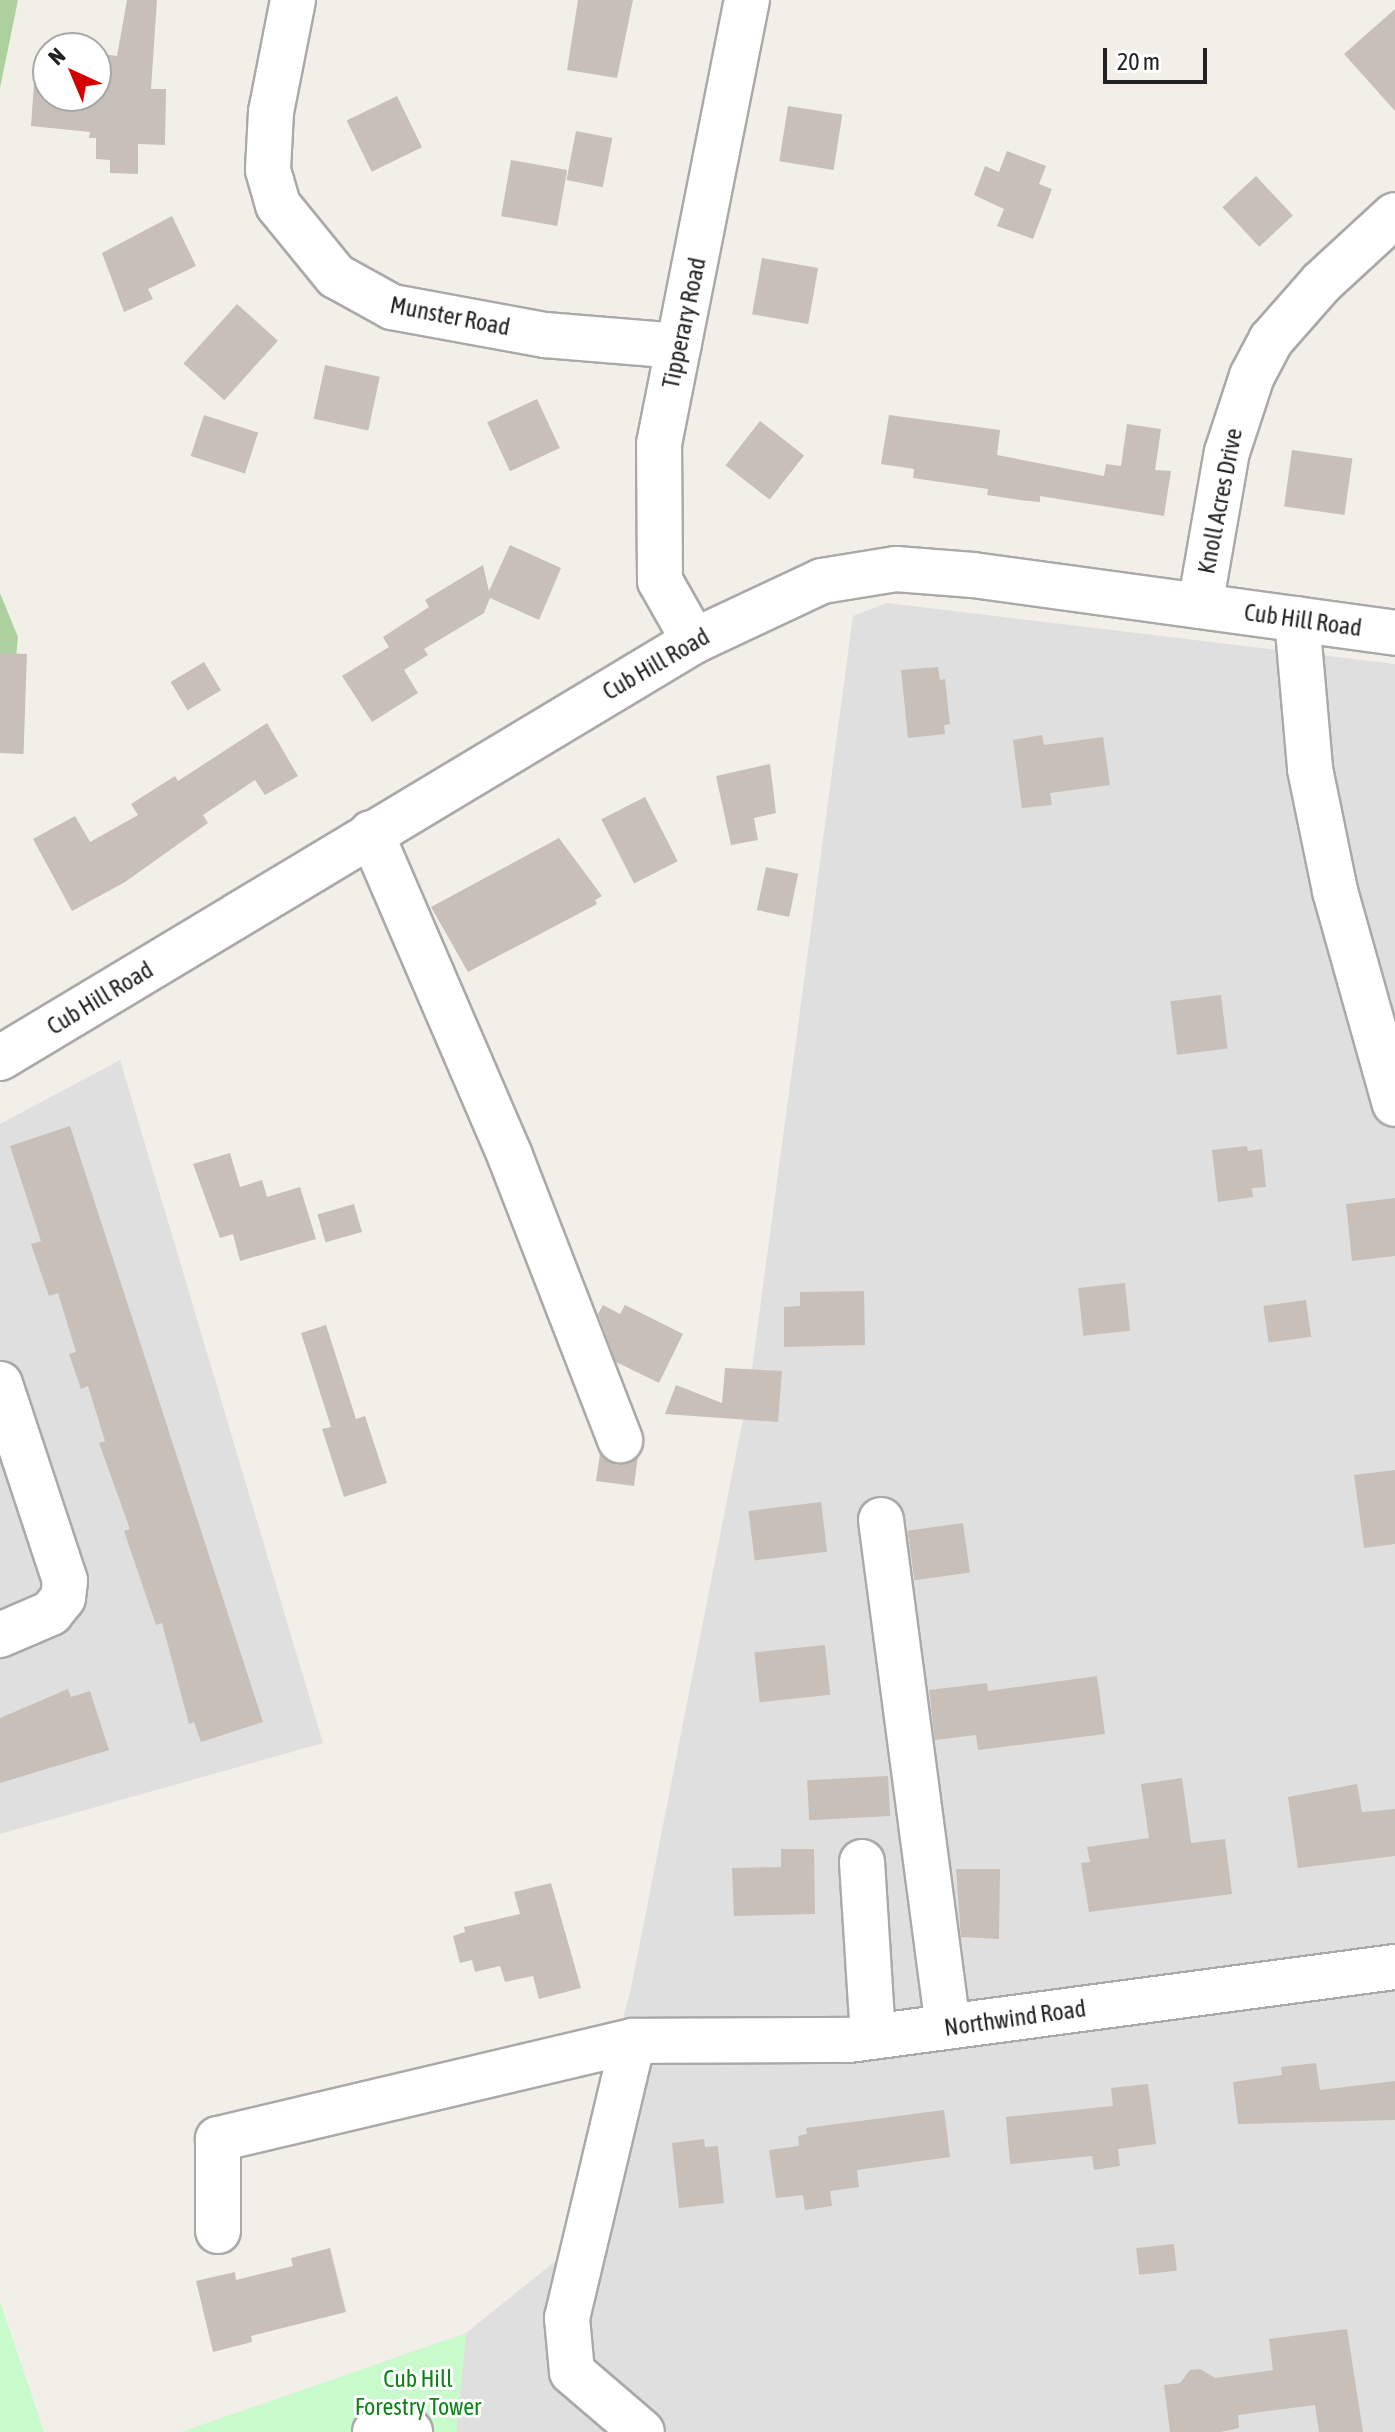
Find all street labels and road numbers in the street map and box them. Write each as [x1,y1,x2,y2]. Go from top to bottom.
street label: Tipperary Road [656,255,712,391]
street label: Munster Road [388,290,512,342]
street label: Knoll Acres Drive [1192,426,1248,576]
street label: Cub Hill Road [1242,598,1364,642]
street label: Cub Hill Road [598,622,714,706]
street label: Cub Hill Road [42,955,158,1041]
street label: Northwind Road [942,1994,1088,2042]

